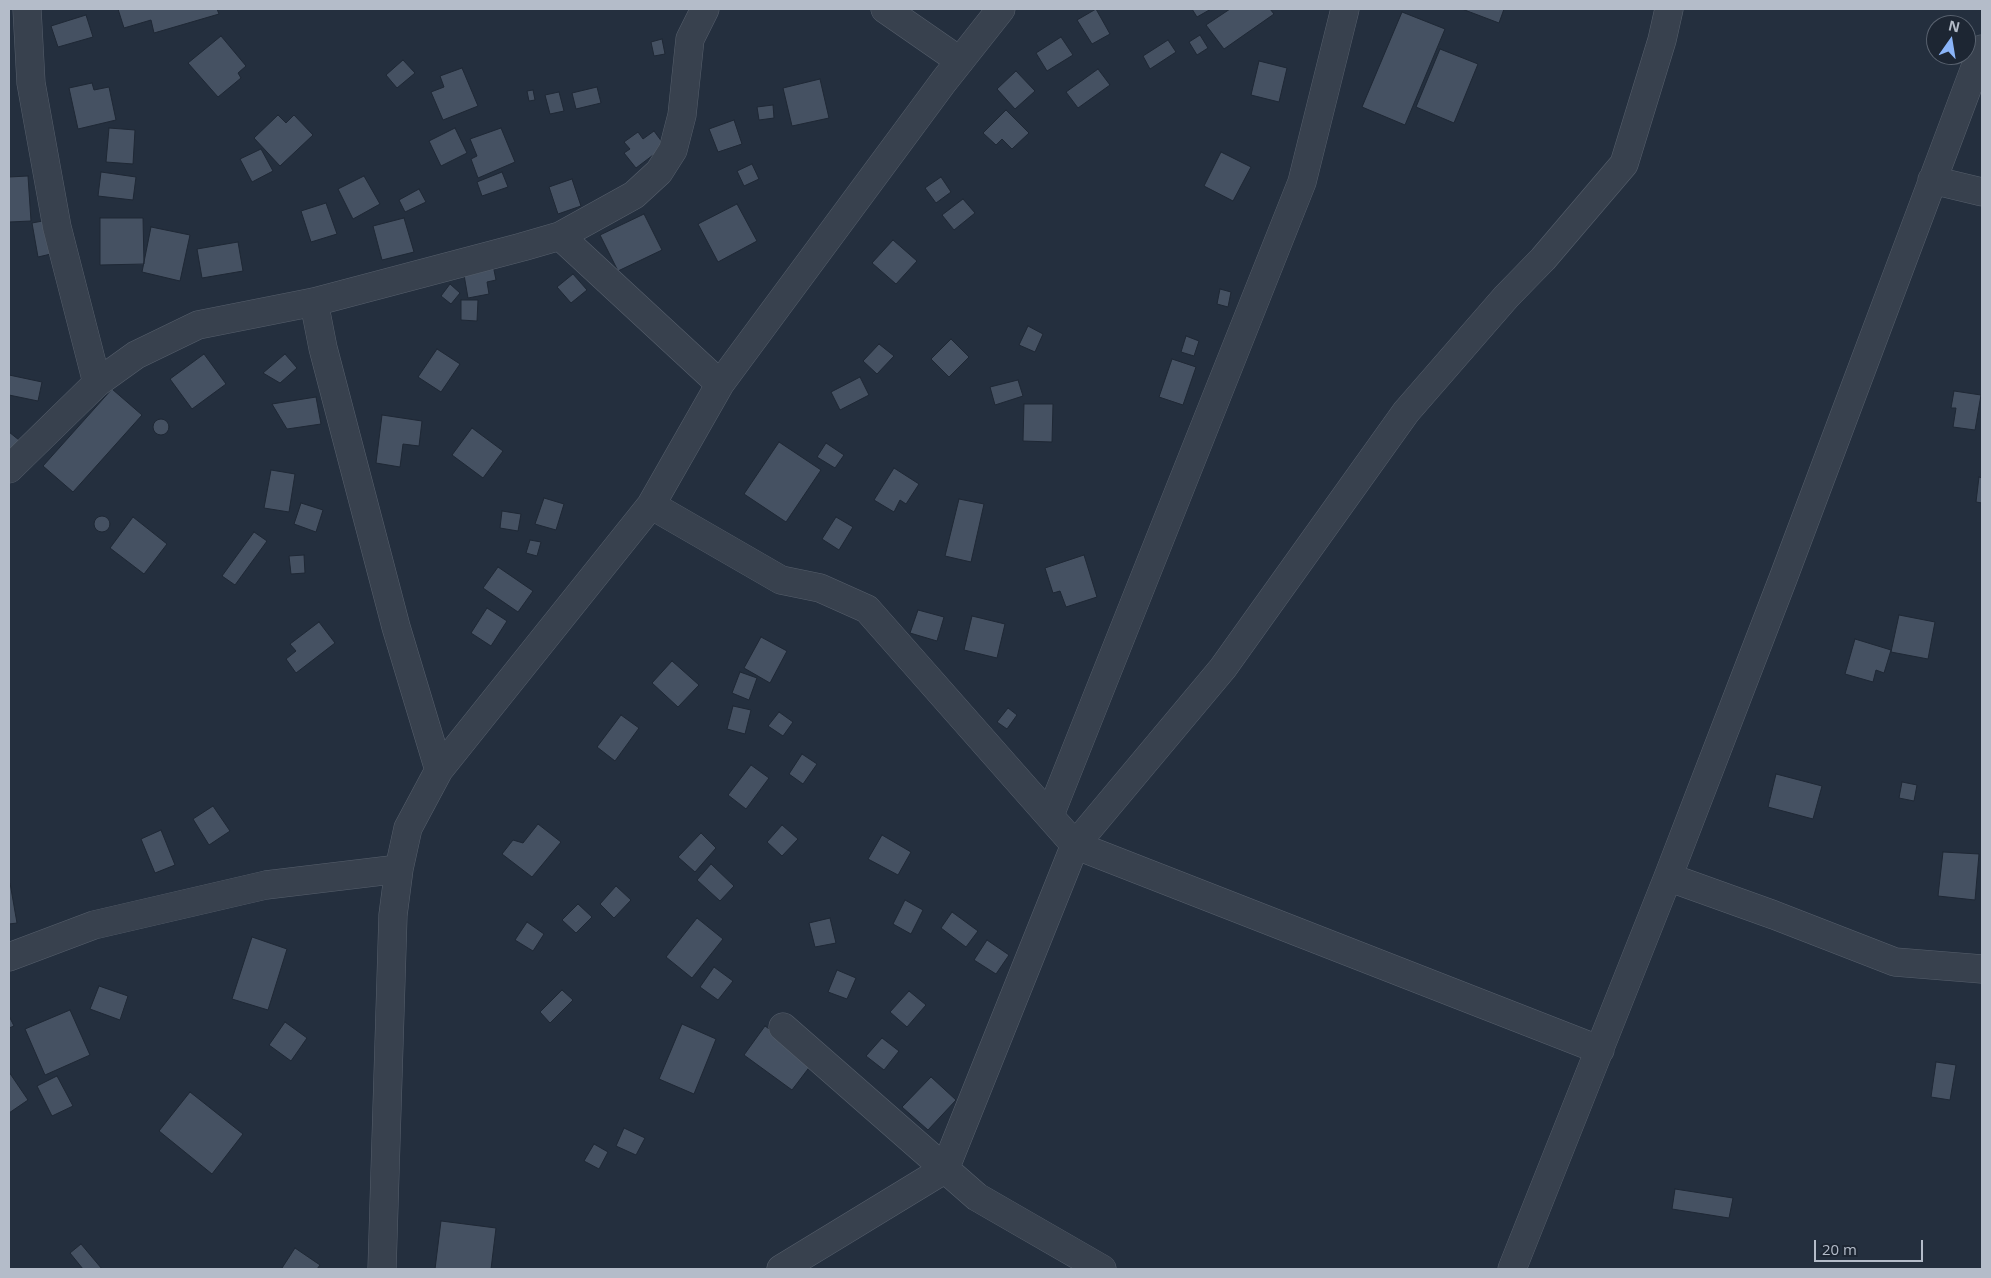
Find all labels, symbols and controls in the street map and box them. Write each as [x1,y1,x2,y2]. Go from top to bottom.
north arrow [1926,15,1976,65]
text: N [1947,15,1962,36]
scale bar [1816,1230,1925,1262]
text: 20 m [1822,1239,1857,1259]

